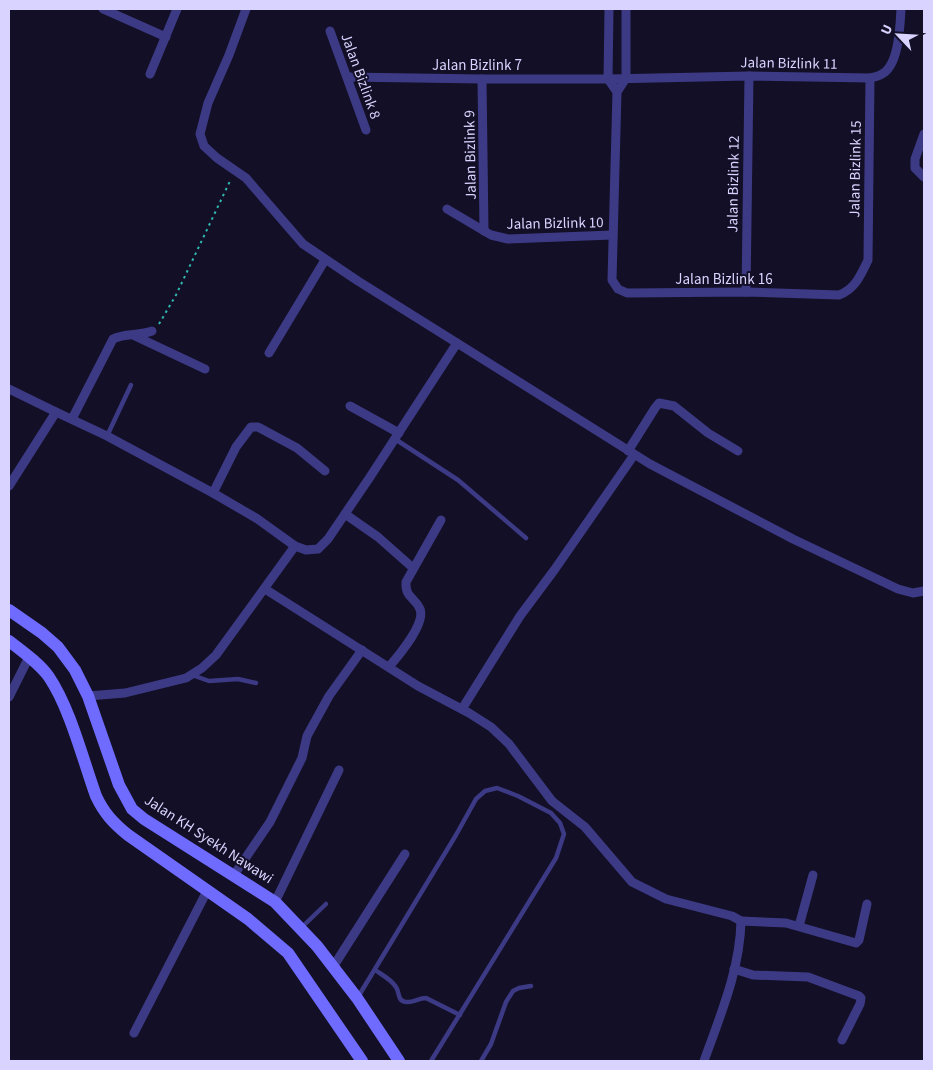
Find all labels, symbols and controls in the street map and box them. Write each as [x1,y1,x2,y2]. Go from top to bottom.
north arrow [873,10,923,60]
text: U [876,21,898,38]
street label: Jalan Bizlink 8 [335,30,386,122]
street label: Jalan Bizlink 11 [740,52,838,75]
street label: Jalan Bizlink 7 [432,55,522,76]
street label: Jalan Bizlink 9 [459,110,482,200]
street label: Jalan Bizlink 15 [844,120,867,218]
street label: Jalan Bizlink 12 [722,135,745,233]
street label: Jalan Bizlink 10 [506,212,604,235]
street label: Jalan Bizlink 16 [675,269,773,290]
street label: Jalan KH Syekh Nawawi [140,790,277,889]

